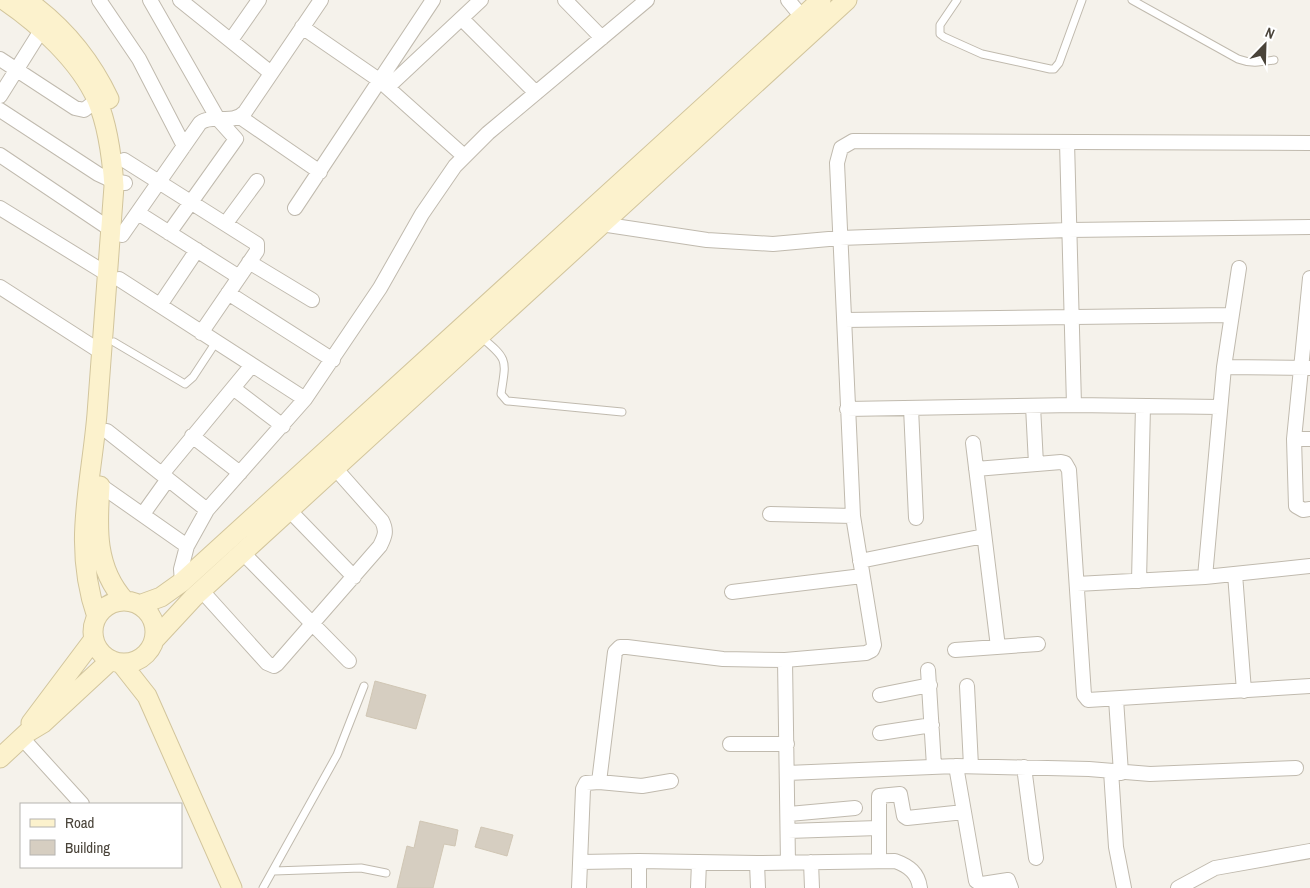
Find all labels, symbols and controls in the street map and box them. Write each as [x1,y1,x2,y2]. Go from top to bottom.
north arrow [1240,20,1290,70]
text: N [1263,23,1277,43]
legend [20,803,182,868]
text: Road [65,812,94,833]
text: Building [65,837,110,858]

